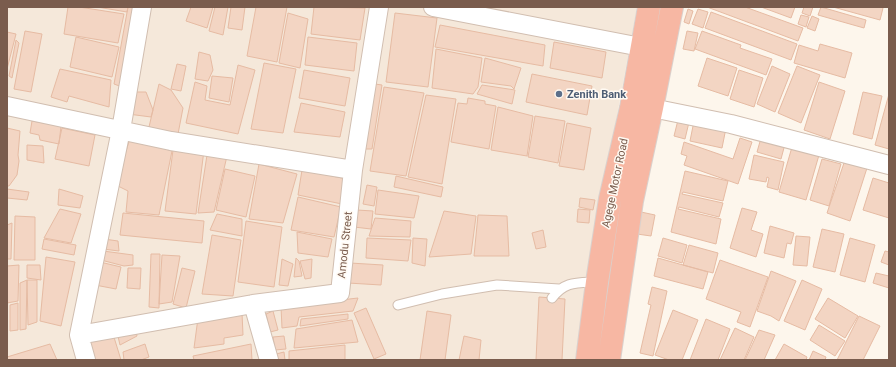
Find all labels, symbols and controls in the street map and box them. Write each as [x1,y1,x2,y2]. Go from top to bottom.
place label: Zenith Bank [567,88,626,101]
marker: Zenith Bank [554,89,564,99]
street label: Agege Motor Road [599,137,631,229]
street label: Amodu Street [335,211,355,279]

